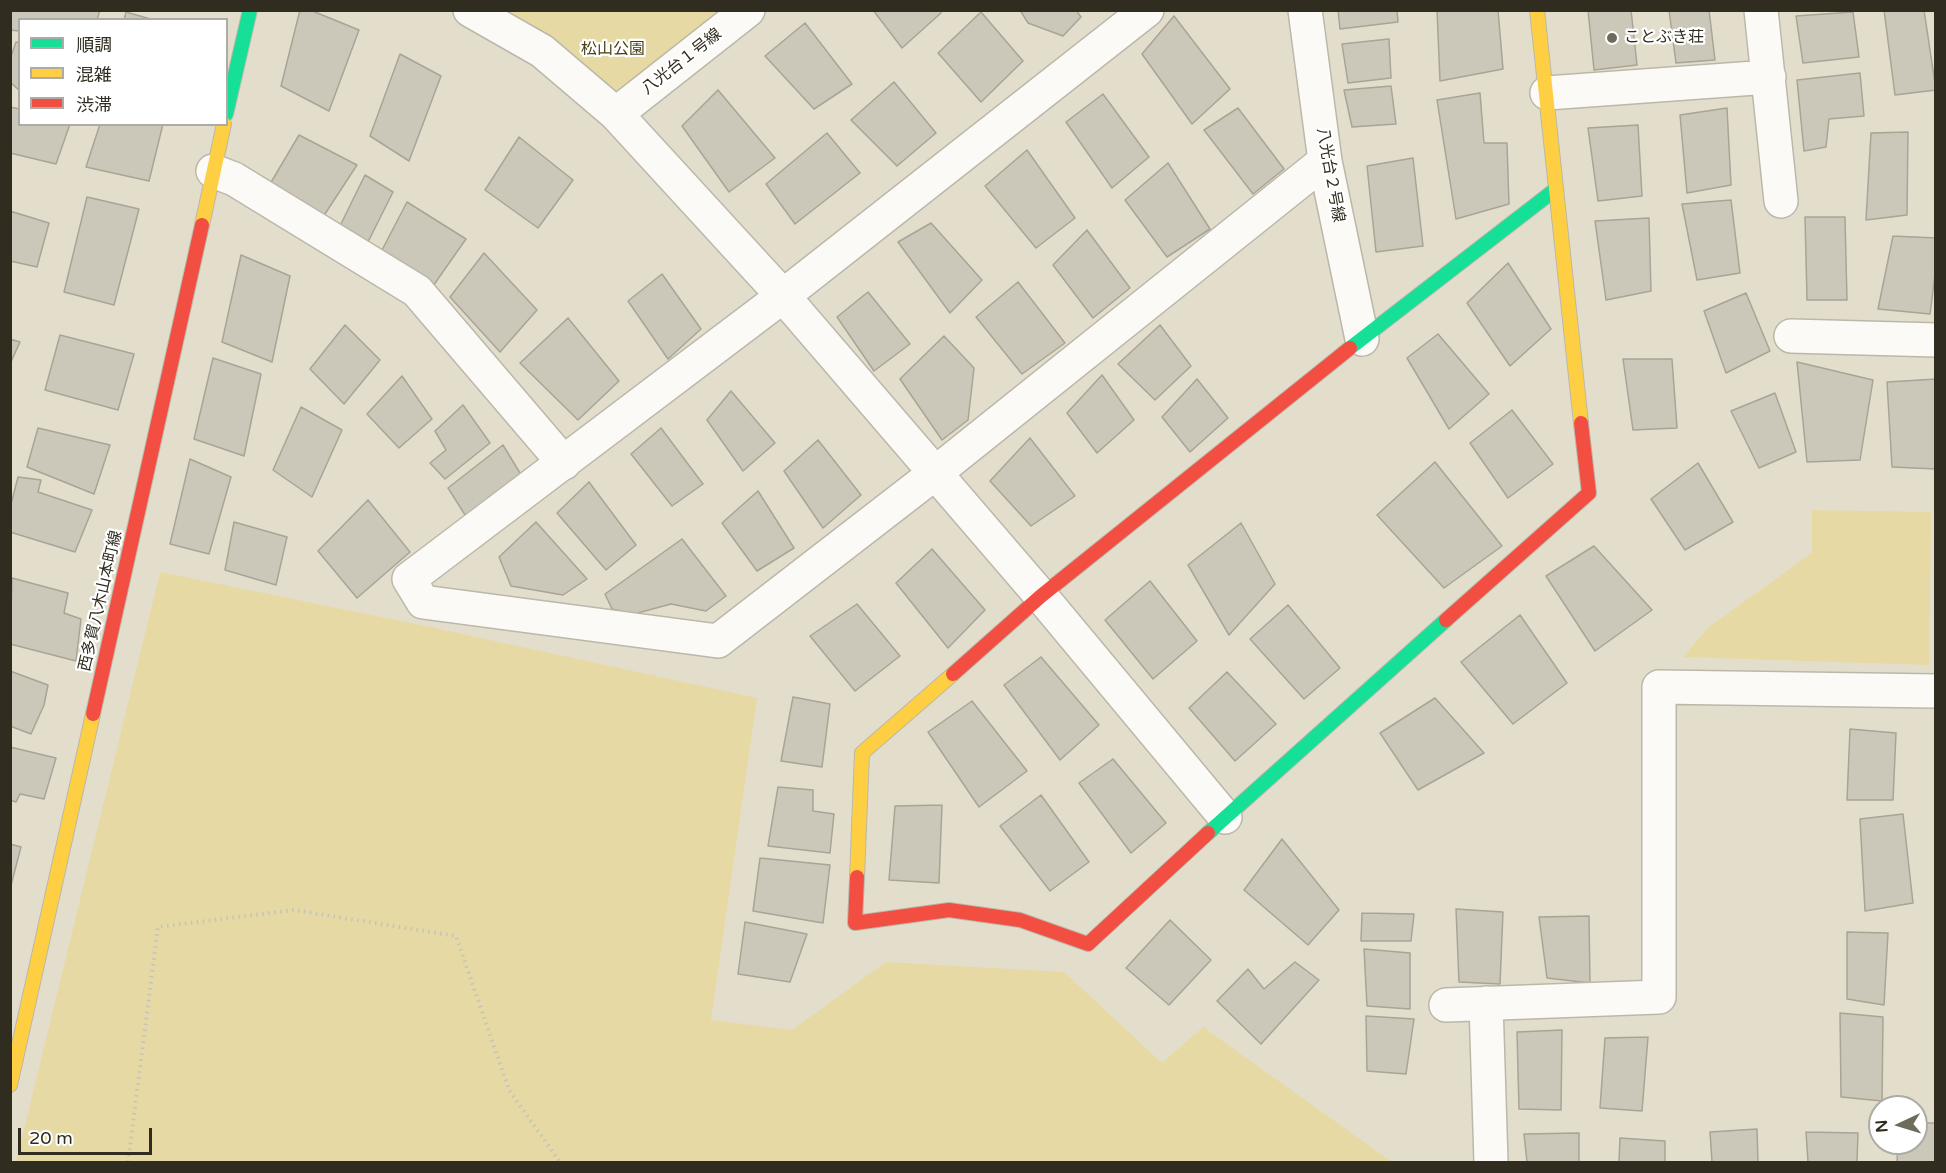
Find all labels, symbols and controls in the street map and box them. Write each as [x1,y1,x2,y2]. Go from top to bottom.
legend [18,18,228,126]
street label: 八光台１号線 [638,25,726,99]
place label: ことぶき荘 [1624,28,1704,48]
marker: ことぶき荘 [1605,31,1619,45]
text: 順調 [76,34,112,56]
park label: 松山公園 [581,40,645,60]
text: 混雑 [76,64,112,86]
text: 渋滞 [76,94,112,116]
street label: 八光台２号線 [1312,126,1348,224]
street label: 西多賀八木山本町線 [75,529,127,673]
north arrow [1868,1095,1928,1155]
scale bar [21,1116,154,1154]
text: N [1872,1119,1892,1133]
text: 20 m [29,1127,73,1149]

